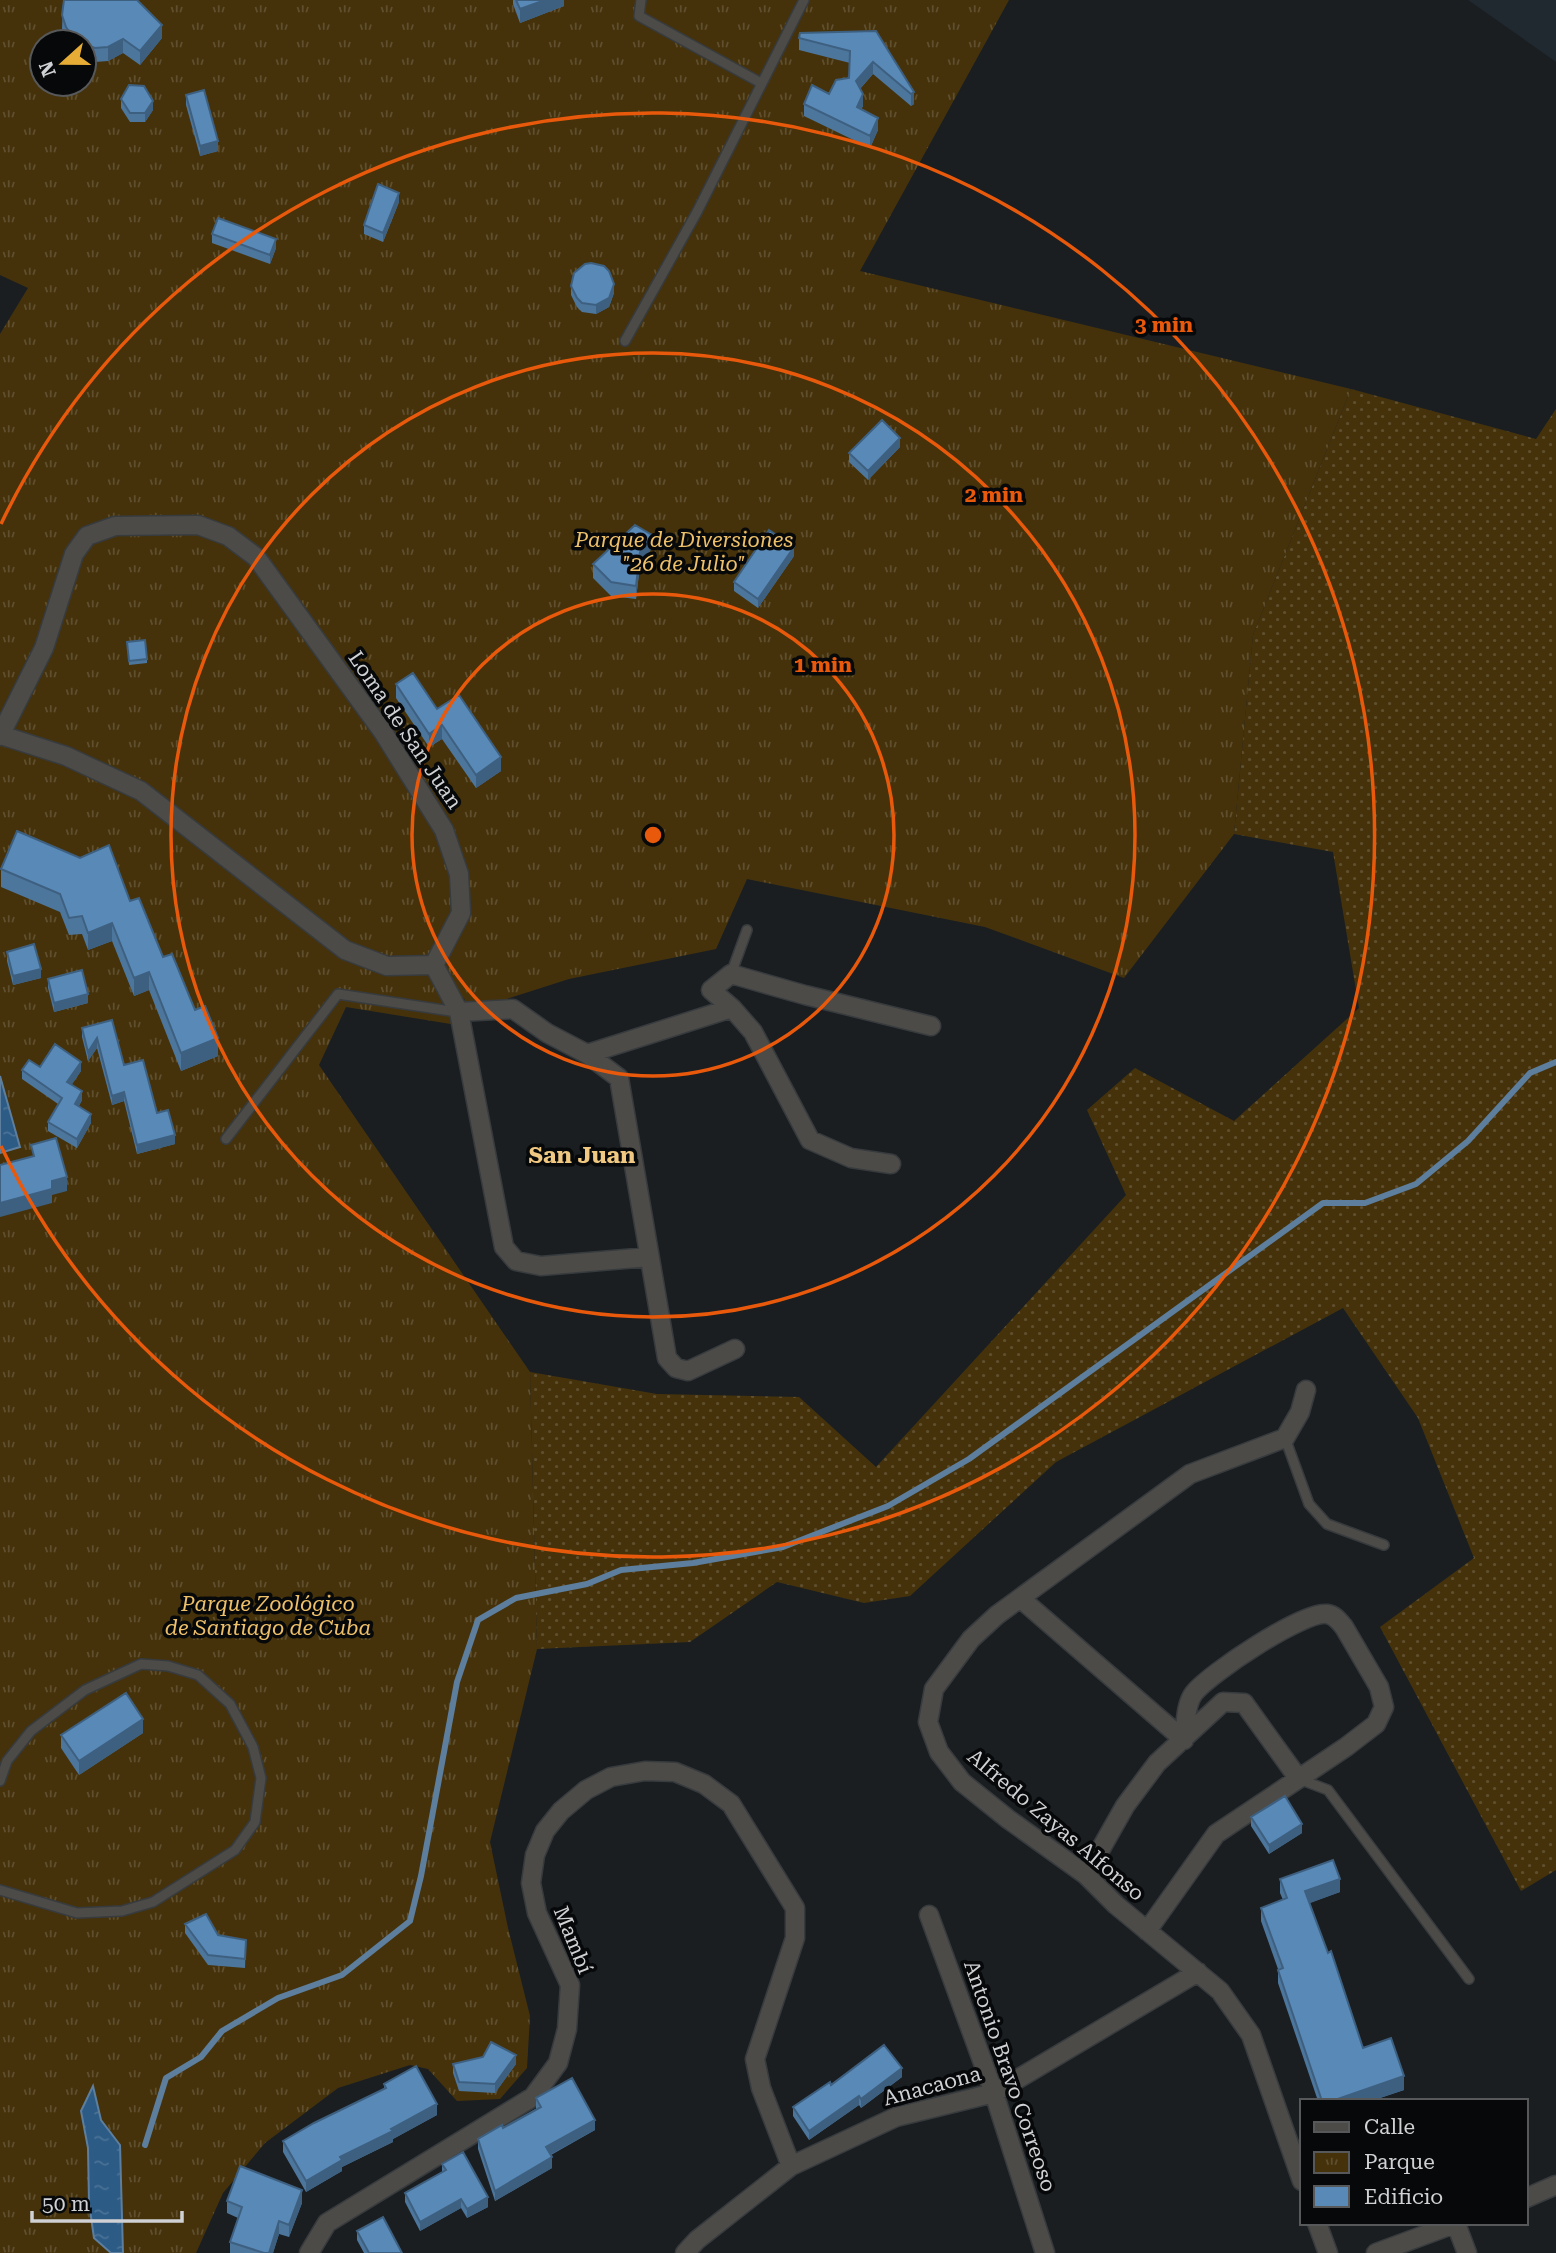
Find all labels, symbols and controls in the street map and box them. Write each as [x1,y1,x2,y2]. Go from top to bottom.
north arrow [28,28,98,98]
text: N [34,58,61,80]
text: 3 min [1135,313,1193,337]
text: 2 min [965,483,1023,507]
park label: Parque de Diversiones "26 de Julio" [574,528,794,576]
street label: Loma de San Juan [343,647,467,814]
text: 1 min [794,653,852,677]
centre of rings [641,823,665,847]
district label: San Juan [528,1142,636,1169]
park label: Parque Zoológico de Santiago de Cuba [165,1592,371,1640]
street label: Alfredo Zayas Alfonso [963,1744,1149,1906]
street label: Mambí [549,1903,597,1977]
street label: Antonio Bravo Correoso [959,1957,1061,2195]
street label: Anacaona [881,2061,984,2111]
legend [1300,2099,1528,2225]
text: Calle [1364,2115,1415,2139]
text: Parque [1364,2150,1435,2174]
scale bar [32,2180,182,2224]
text: Edificio [1364,2185,1443,2209]
text: 50 m [42,2192,90,2216]

